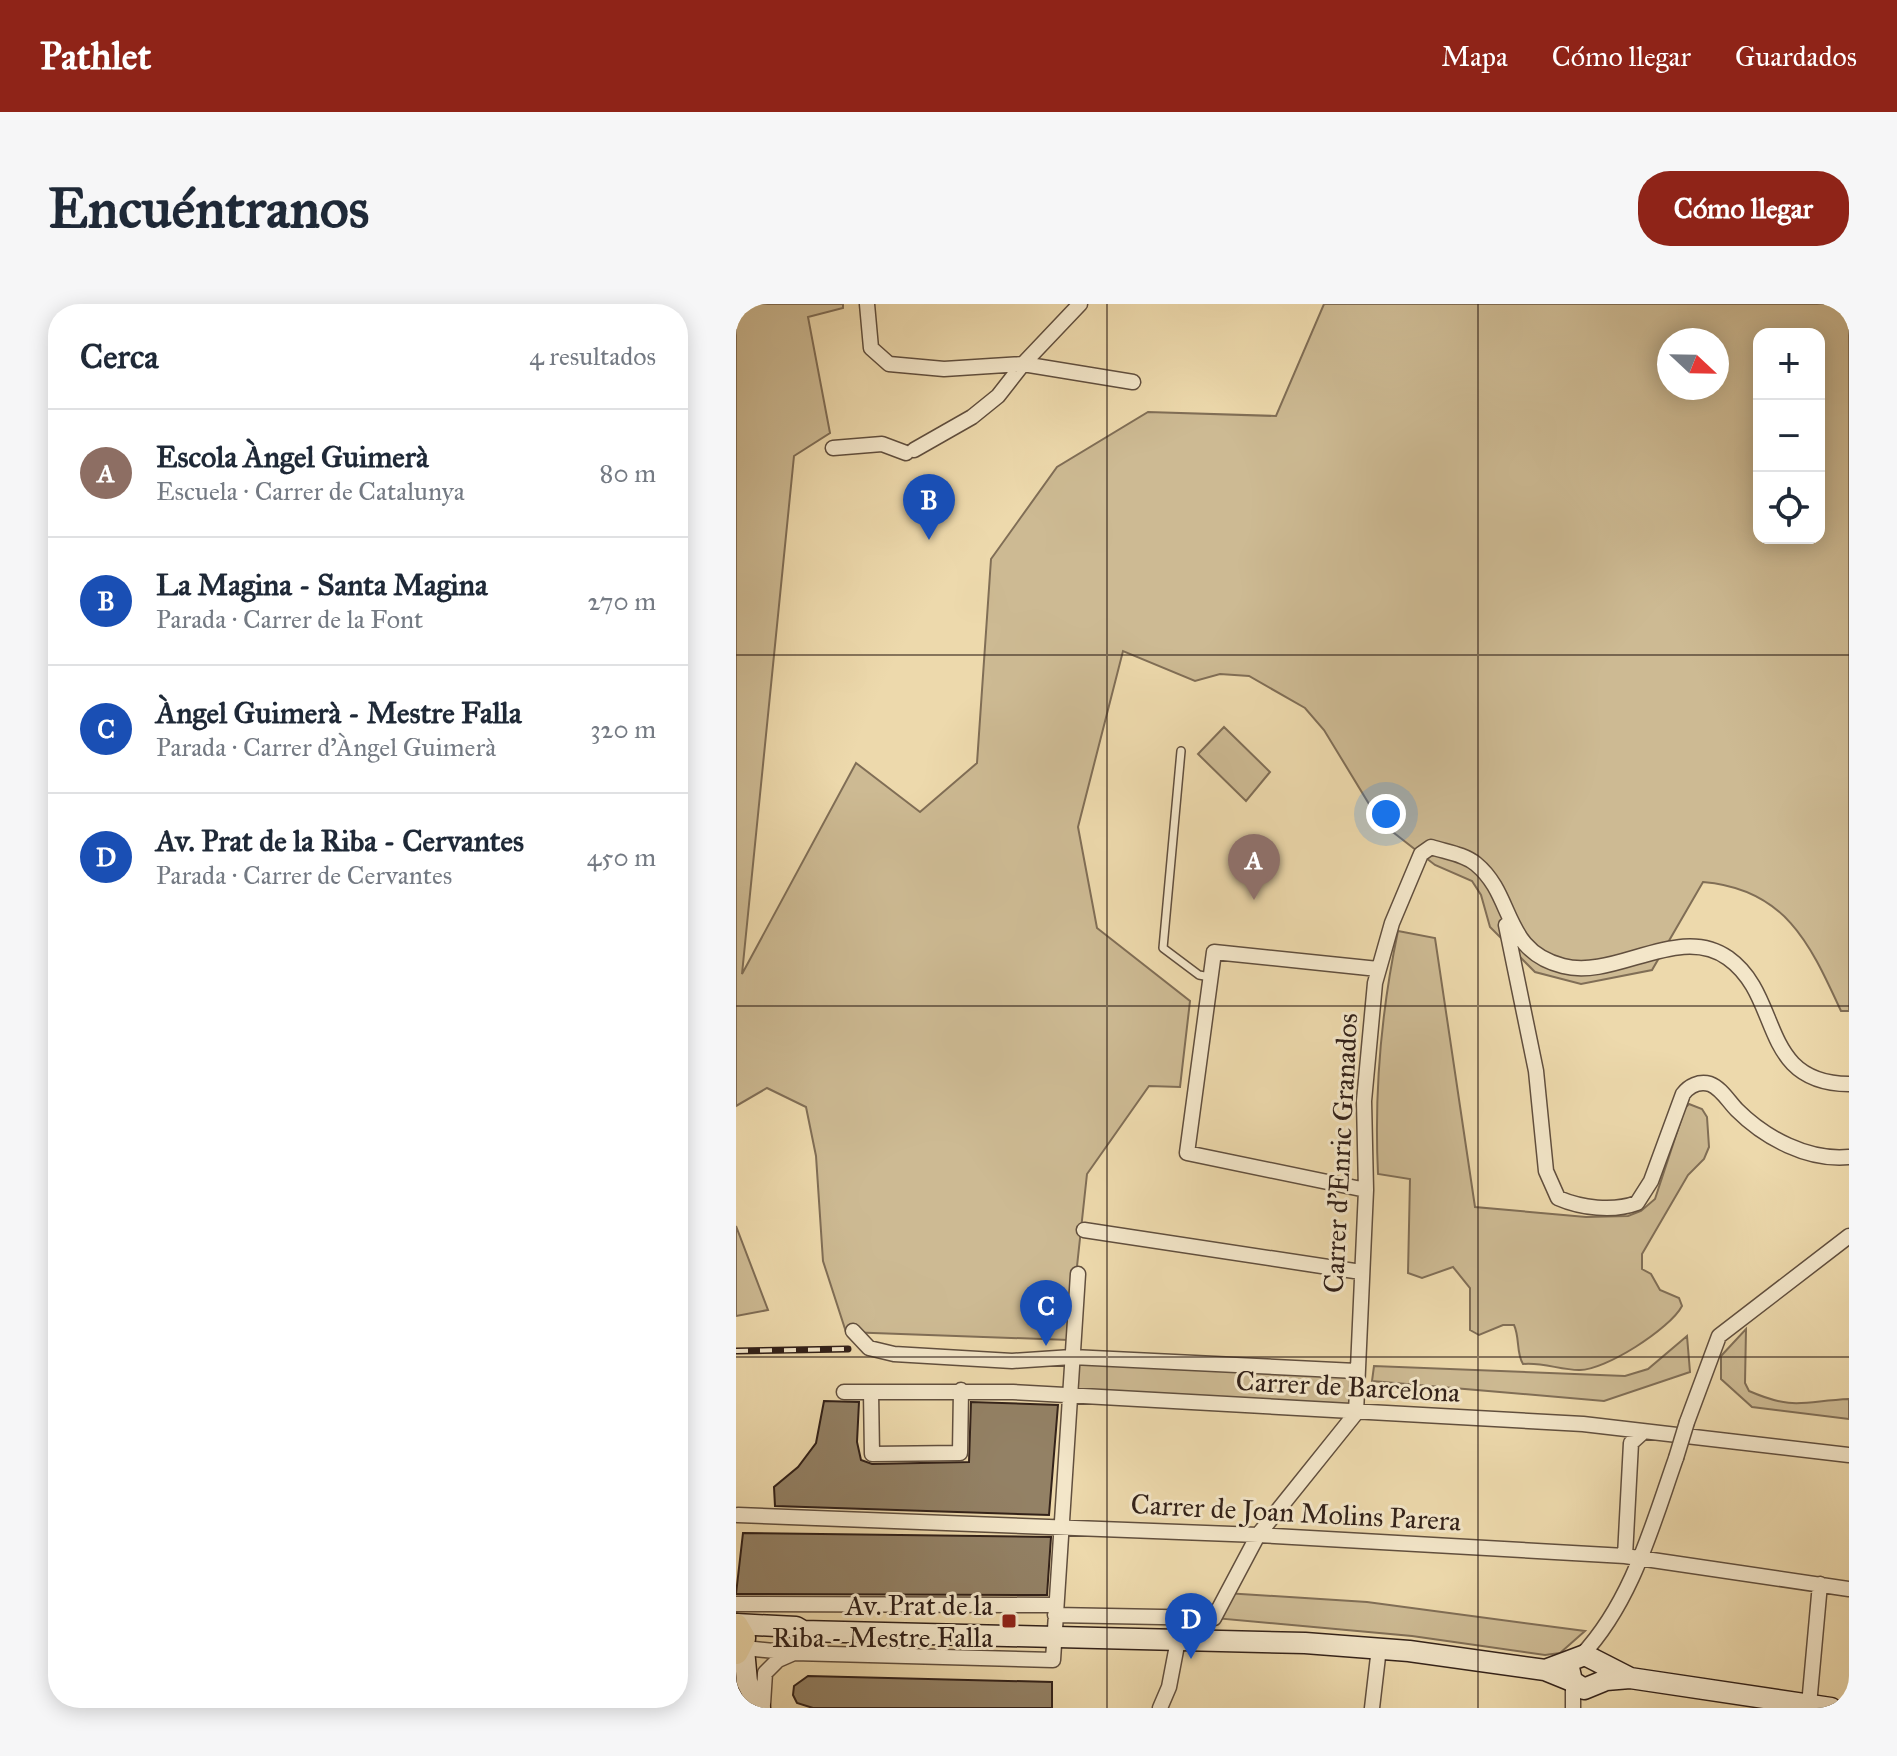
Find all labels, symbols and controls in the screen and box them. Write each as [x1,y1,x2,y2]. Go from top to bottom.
text: Pathlet [40,33,151,79]
text: Mapa [1441,39,1508,74]
text: Cómo llegar [1552,39,1691,74]
text: Guardados [1735,39,1857,74]
button: Cómo llegar [1638,171,1849,246]
text: Encuéntranos [48,174,369,242]
north arrow [1657,328,1729,400]
map controls [1753,328,1825,544]
button: + [1753,328,1825,400]
text: Cerca [80,336,159,377]
text: 4 resultados [529,340,656,372]
button: − [1753,400,1825,472]
text: Escola Àngel Guimerà [156,439,429,475]
text: A [97,457,115,489]
text: 80 m [600,457,656,489]
button: locate [1753,472,1825,544]
pin: B [903,474,955,540]
text: Escuela · Carrer de Catalunya [156,475,465,507]
text: La Magina - Santa Magina [156,567,488,603]
text: B [97,585,115,617]
text: 270 m [587,585,656,617]
text: Parada · Carrer de la Font [156,603,423,635]
text: Àngel Guimerà - Mestre Falla [156,695,522,731]
text: C [97,713,115,745]
text: 320 m [590,713,656,745]
text: Parada · Carrer d'Àngel Guimerà [156,731,496,763]
your location [1366,794,1406,834]
text: Av. Prat de la Riba - Cervantes [156,823,524,859]
pin: A [1228,834,1280,900]
text: D [96,841,116,873]
text: 450 m [587,841,656,873]
text: Parada · Carrer de Cervantes [156,859,452,891]
street label: Carrer d'Enric Granados [1316,1012,1365,1294]
pin: C [1020,1280,1072,1346]
street label: Carrer de Barcelona [1235,1363,1461,1410]
street label: Carrer de Joan Molins Parera [1130,1486,1462,1539]
place label: Av. Prat de la Riba - Mestre Falla [772,1588,993,1655]
pin: D [1165,1593,1217,1659]
marker: Av. Prat de la Riba - Mestre Falla [1000,1612,1018,1630]

